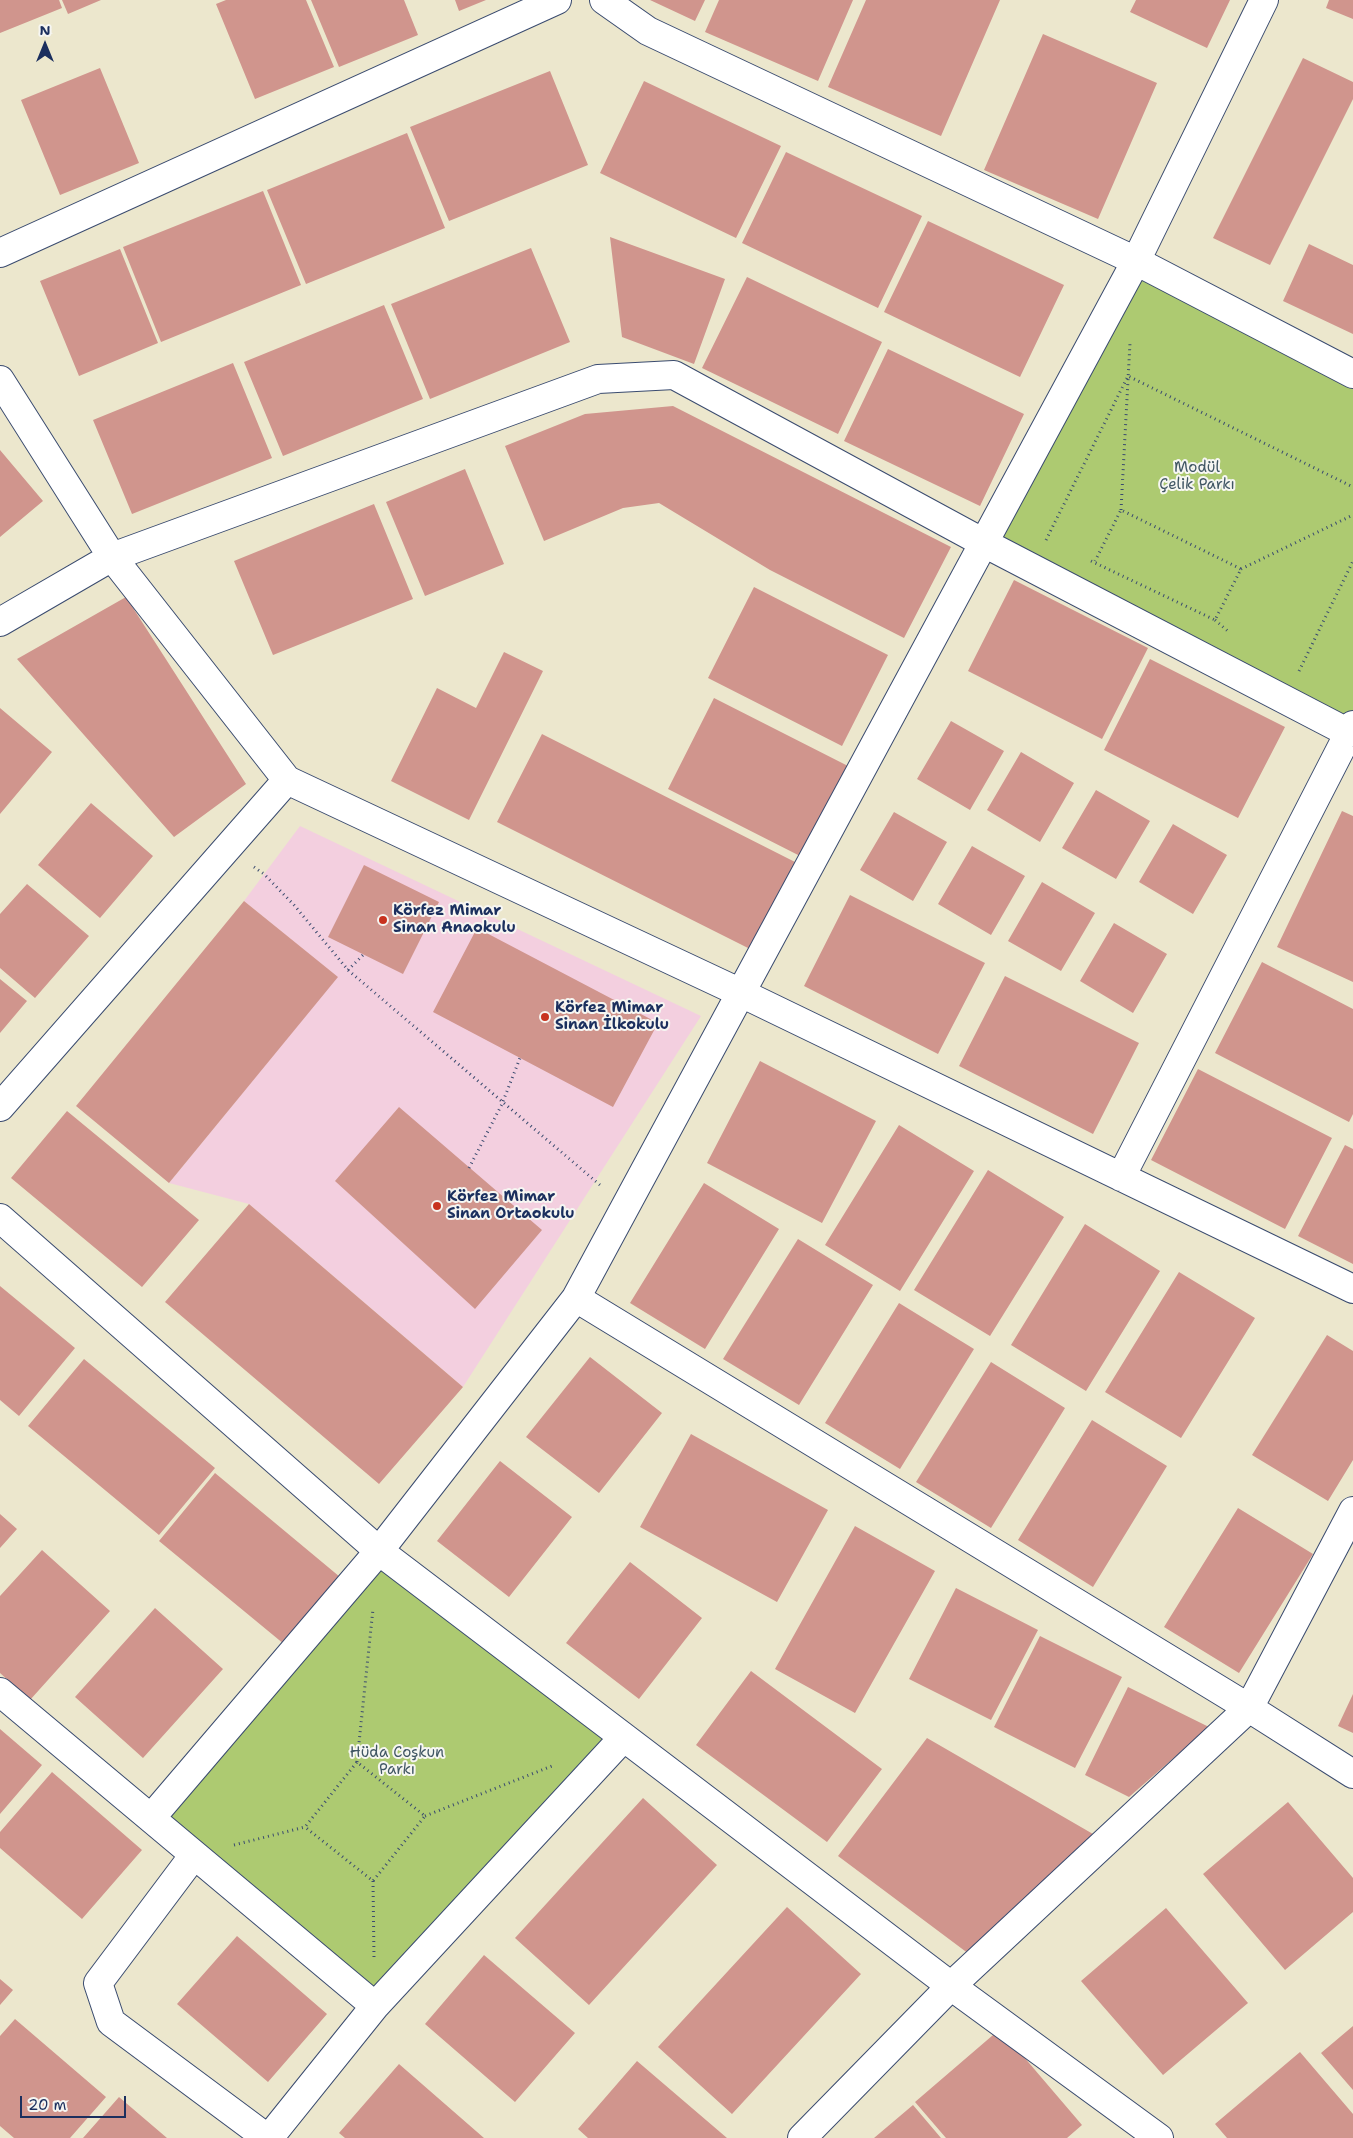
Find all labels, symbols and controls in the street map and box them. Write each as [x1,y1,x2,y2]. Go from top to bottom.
north arrow [20,20,70,70]
text: N [39,21,51,39]
park label: Modül Çelik Parkı [1159,459,1235,494]
place label: Körfez Mimar Sinan Anaokulu [393,902,516,937]
marker: Körfez Mimar Sinan Anaokulu [377,914,389,926]
place label: Körfez Mimar Sinan İlkokulu [555,999,669,1034]
marker: Körfez Mimar Sinan İlkokulu [539,1011,551,1023]
place label: Körfez Mimar Sinan Ortaokulu [447,1188,575,1223]
marker: Körfez Mimar Sinan Ortaokulu [431,1200,443,1212]
park label: Hüda Coşkun Parkı [350,1744,444,1779]
scale bar [22,2086,129,2118]
text: 20 m [28,2095,67,2115]

